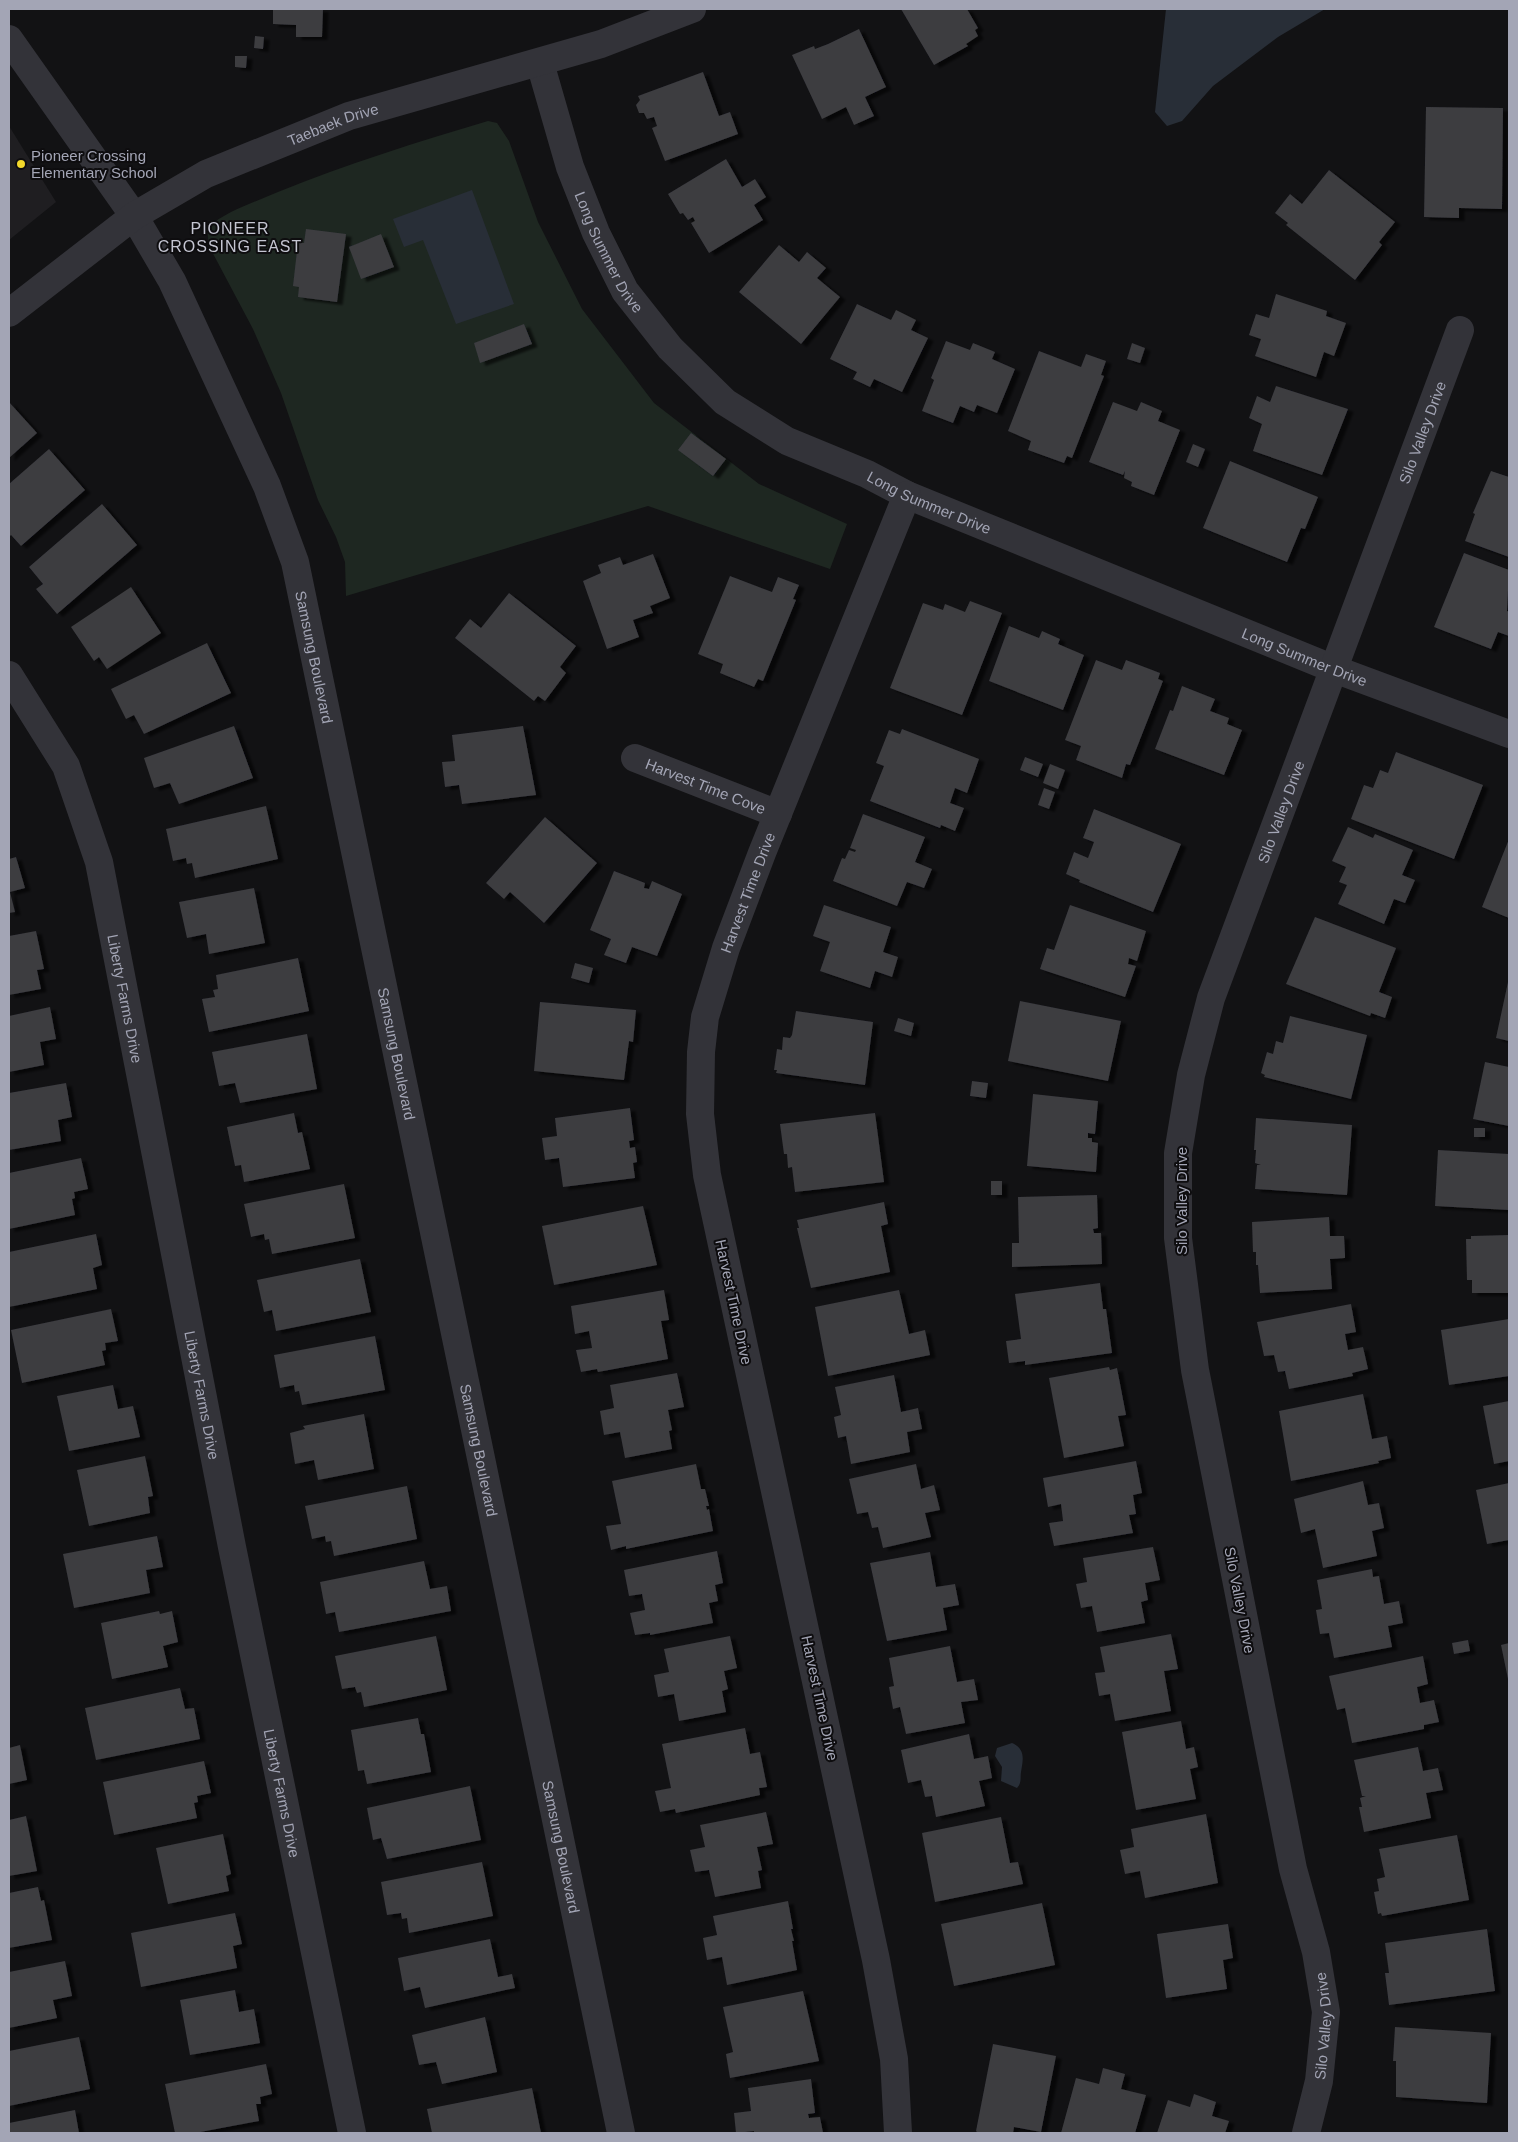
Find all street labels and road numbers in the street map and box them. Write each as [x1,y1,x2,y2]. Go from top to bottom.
street label: Taebaek Drive [285,100,380,149]
street label: Long Summer Drive [572,189,647,316]
street label: Silo Valley Drive [1395,379,1449,486]
street label: Long Summer Drive [865,467,994,537]
street label: Samsung Boulevard [293,589,337,725]
street label: Long Summer Drive [1240,624,1370,689]
street label: Harvest Time Cove [643,755,768,817]
street label: Silo Valley Drive [1254,758,1307,865]
street label: Harvest Time Drive [717,830,778,955]
street label: Liberty Farms Drive [105,933,146,1064]
street label: Samsung Boulevard [375,986,419,1121]
street label: Silo Valley Drive [1173,1147,1190,1255]
street label: Harvest Time Drive [712,1238,756,1366]
street label: Liberty Farms Drive [182,1329,223,1461]
street label: Samsung Boulevard [457,1382,501,1518]
street label: Silo Valley Drive [1221,1545,1259,1655]
street label: Harvest Time Drive [798,1634,842,1762]
street label: Liberty Farms Drive [261,1727,304,1859]
street label: Samsung Boulevard [540,1779,584,1915]
street label: Silo Valley Drive [1311,1971,1335,2081]

